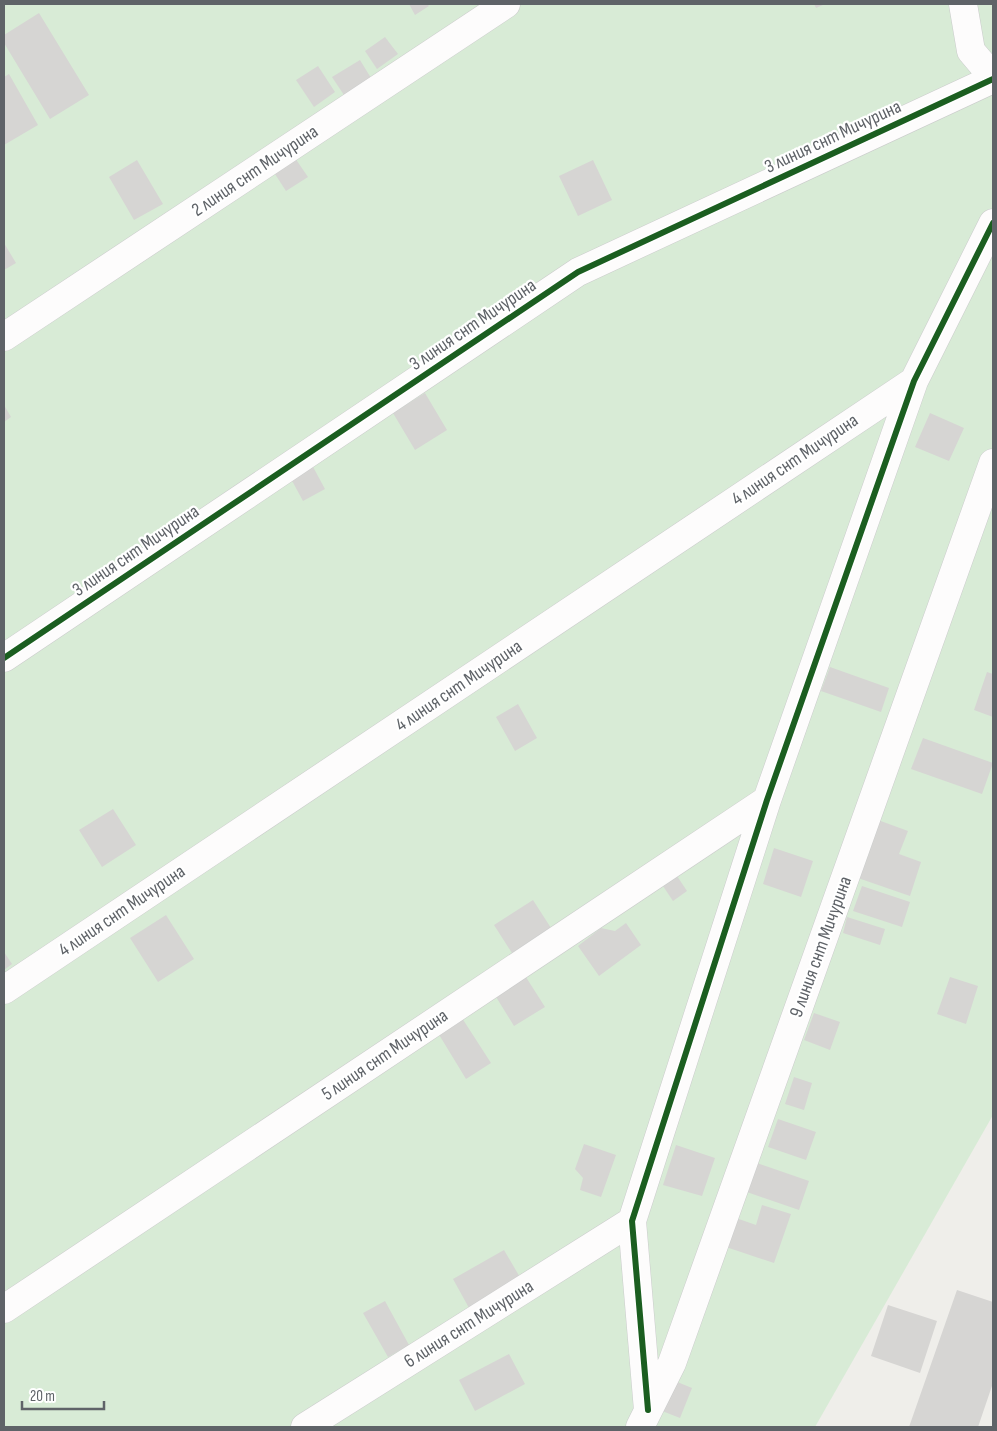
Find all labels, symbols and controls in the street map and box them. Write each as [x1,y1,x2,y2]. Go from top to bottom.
street label: 3 линия снт Мичурина [761,95,905,179]
street label: 2 линия снт Мичурина [187,120,323,222]
street label: 3 линия снт Мичурина [405,274,541,376]
street label: 4 линия снт Мичурина [727,409,863,511]
street label: 3 линия снт Мичурина [68,500,204,602]
street label: 4 линия снт Мичурина [391,635,527,737]
street label: 4 линия снт Мичурина [54,860,190,962]
street label: 9 линия снт Мичурина [785,873,857,1021]
street label: 5 линия снт Мичурина [317,1004,453,1106]
street label: 6 линия снт Мичурина [400,1275,538,1373]
scale bar [22,1378,105,1410]
text: 20 m [30,1387,55,1406]

